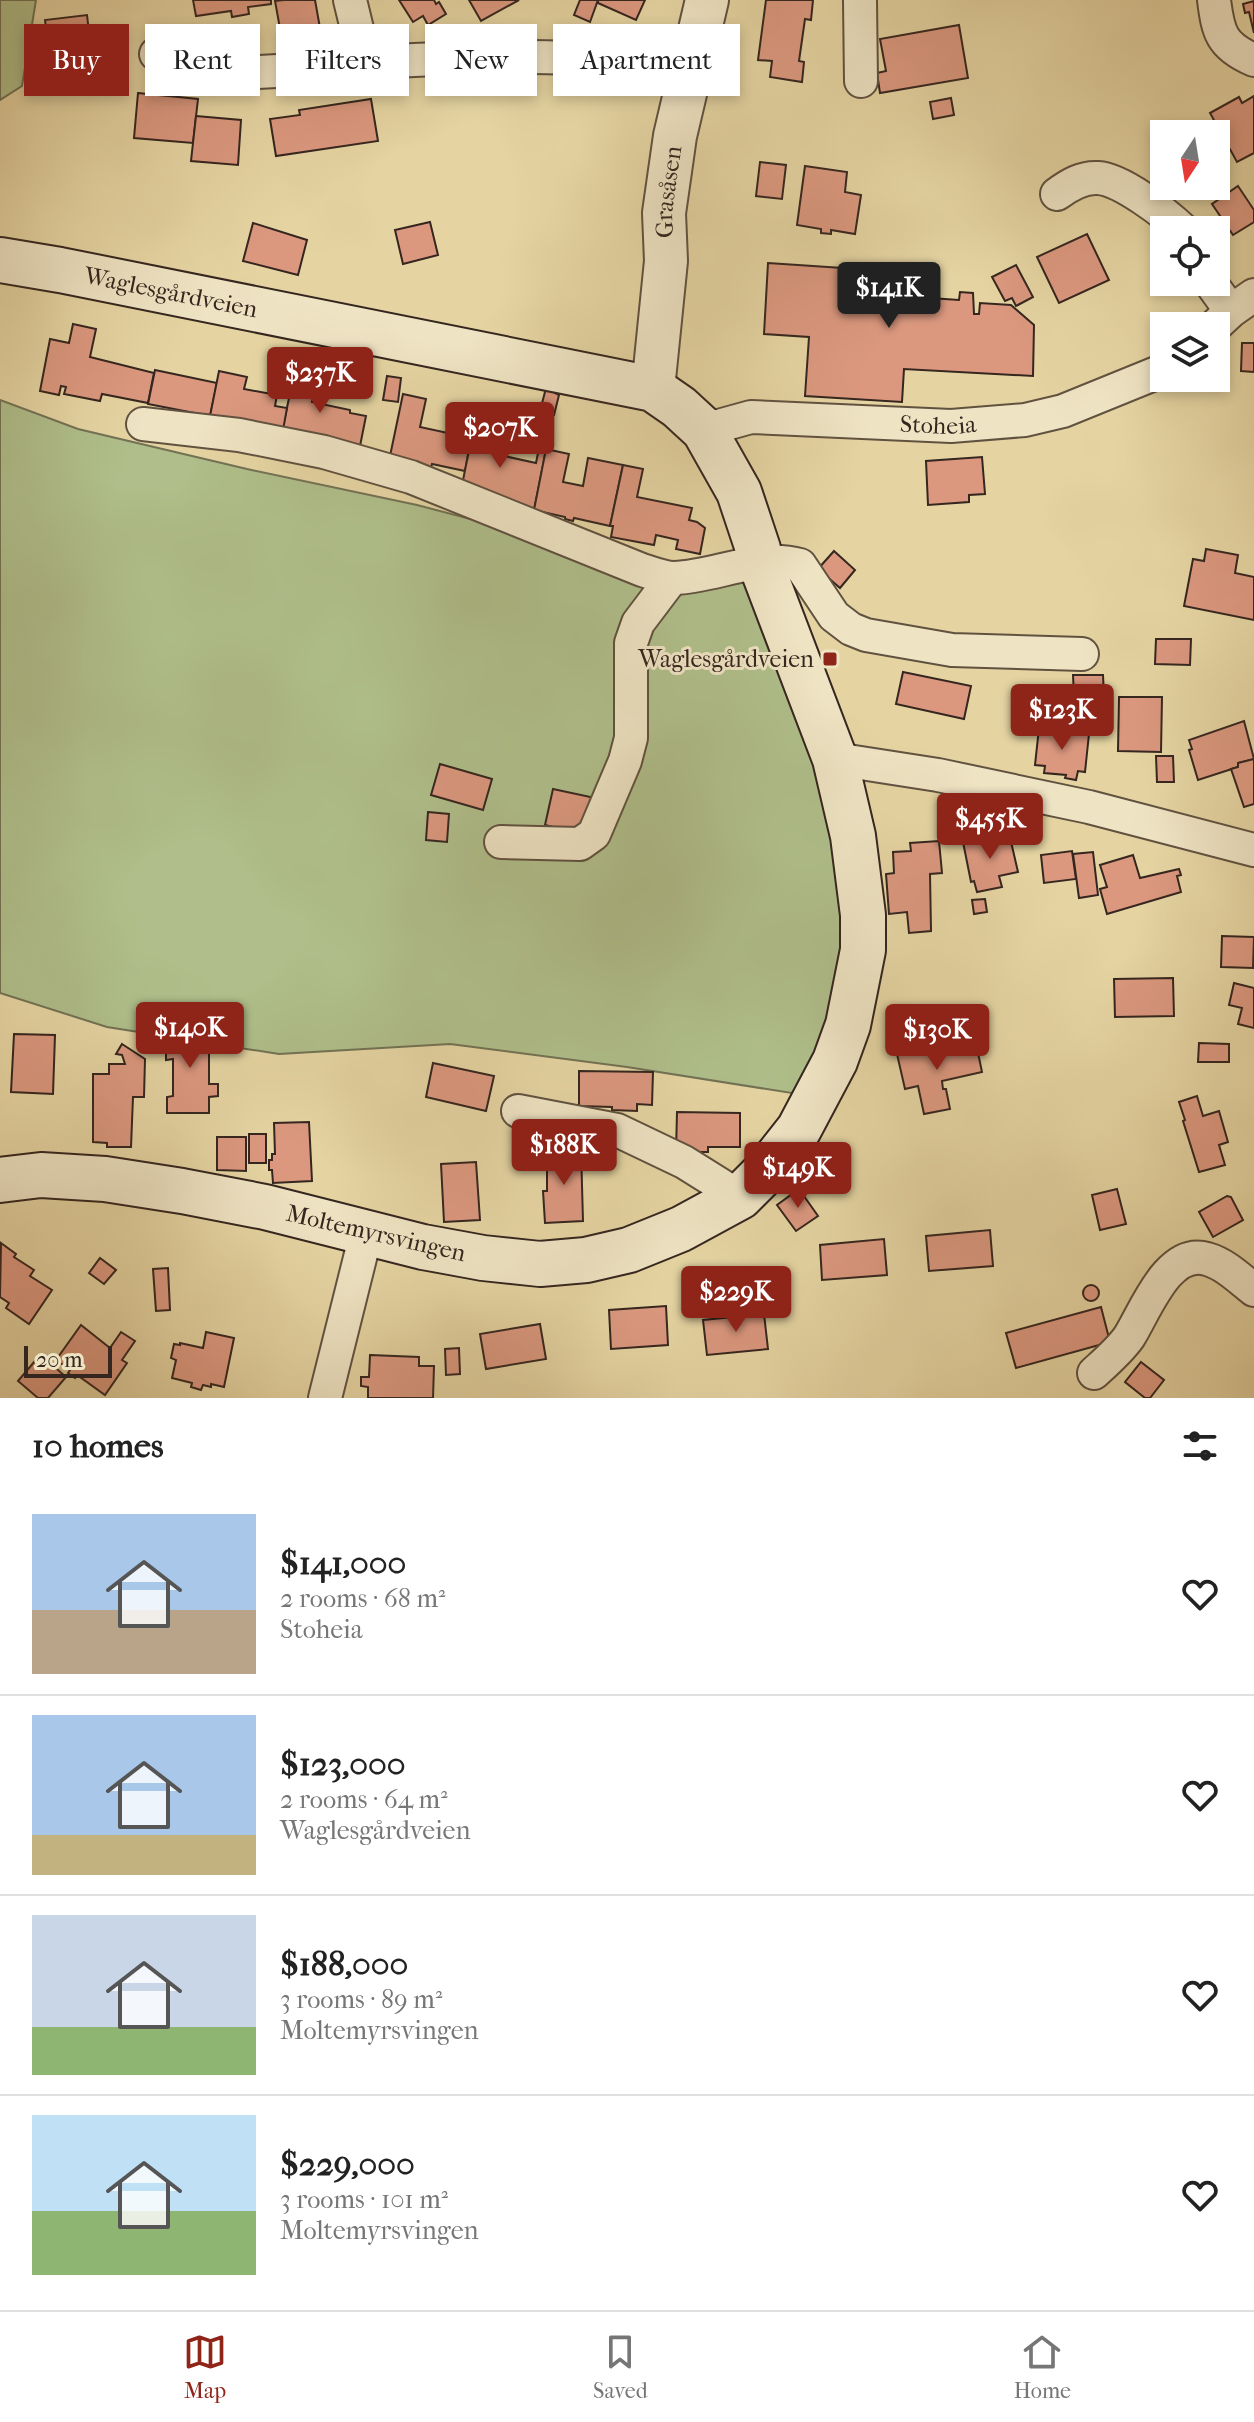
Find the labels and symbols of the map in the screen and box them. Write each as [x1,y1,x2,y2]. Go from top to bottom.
north arrow [1150,120,1230,200]
street label: Grasåsen [650,144,687,239]
street label: Waglesgårdveien [81,261,260,323]
pin: $141K [833,262,945,330]
pin: $237K [264,347,376,415]
pin: $207K [444,402,556,470]
street label: Stoheia [899,410,978,440]
place label: Waglesgårdveien [637,645,814,673]
marker: Waglesgårdveien [821,650,839,668]
pin: $123K [1006,684,1118,752]
pin: $455K [934,793,1046,861]
pin: $140K [134,1002,246,1070]
pin: $130K [881,1004,993,1072]
pin: $188K [508,1119,620,1187]
pin: $149K [742,1142,854,1210]
street label: Moltemyrsvingen [284,1199,469,1267]
pin: $229K [680,1266,792,1334]
scale bar [24,1342,112,1378]

